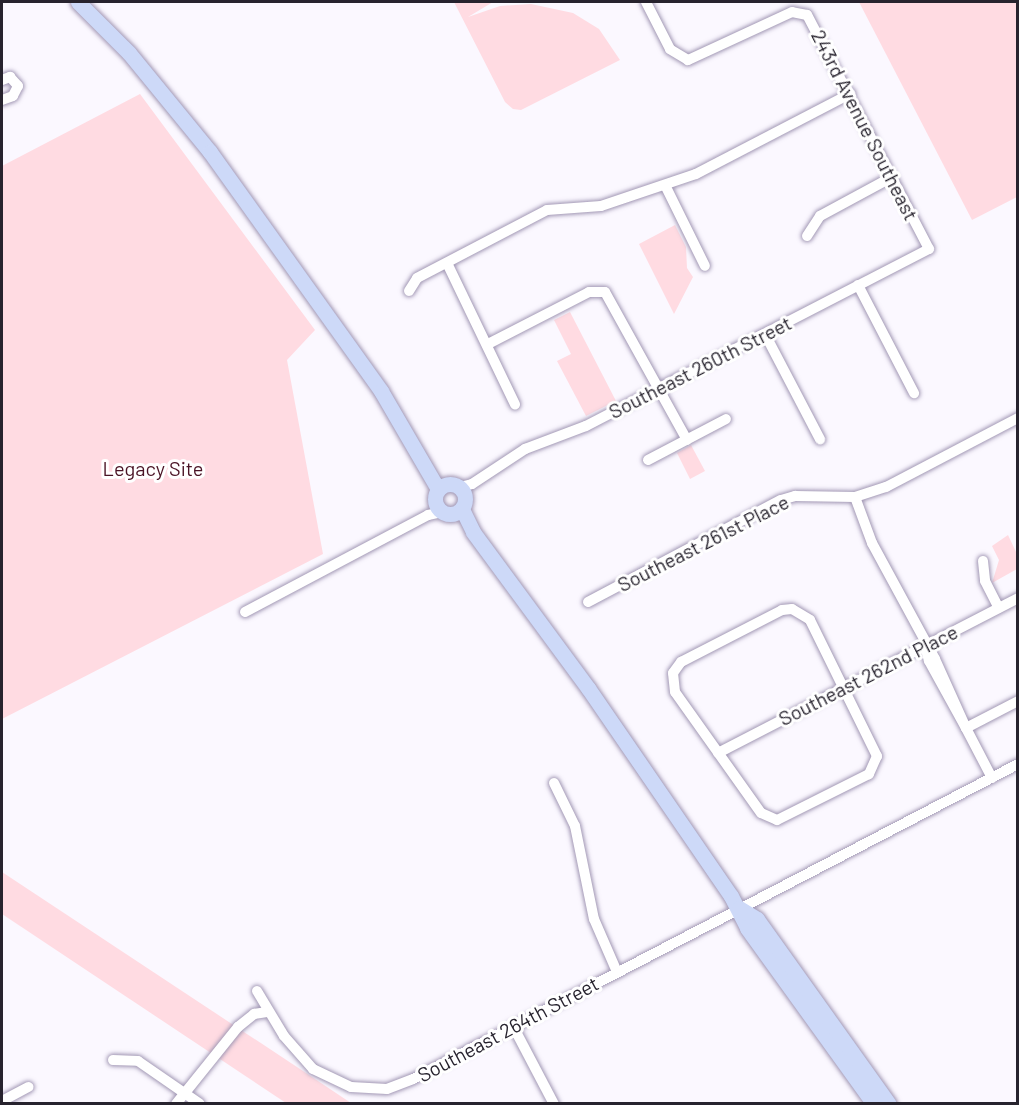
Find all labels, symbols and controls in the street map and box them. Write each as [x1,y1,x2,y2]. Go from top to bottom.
street label: 243rd Avenue Southeast [807,26,923,224]
street label: Southeast 260th Street [605,310,795,424]
park label: Legacy Site [103,456,203,480]
street label: Southeast 261st Place [613,489,793,597]
street label: Southeast 262nd Place [774,619,962,731]
street label: Southeast 264th Street [413,971,603,1087]

